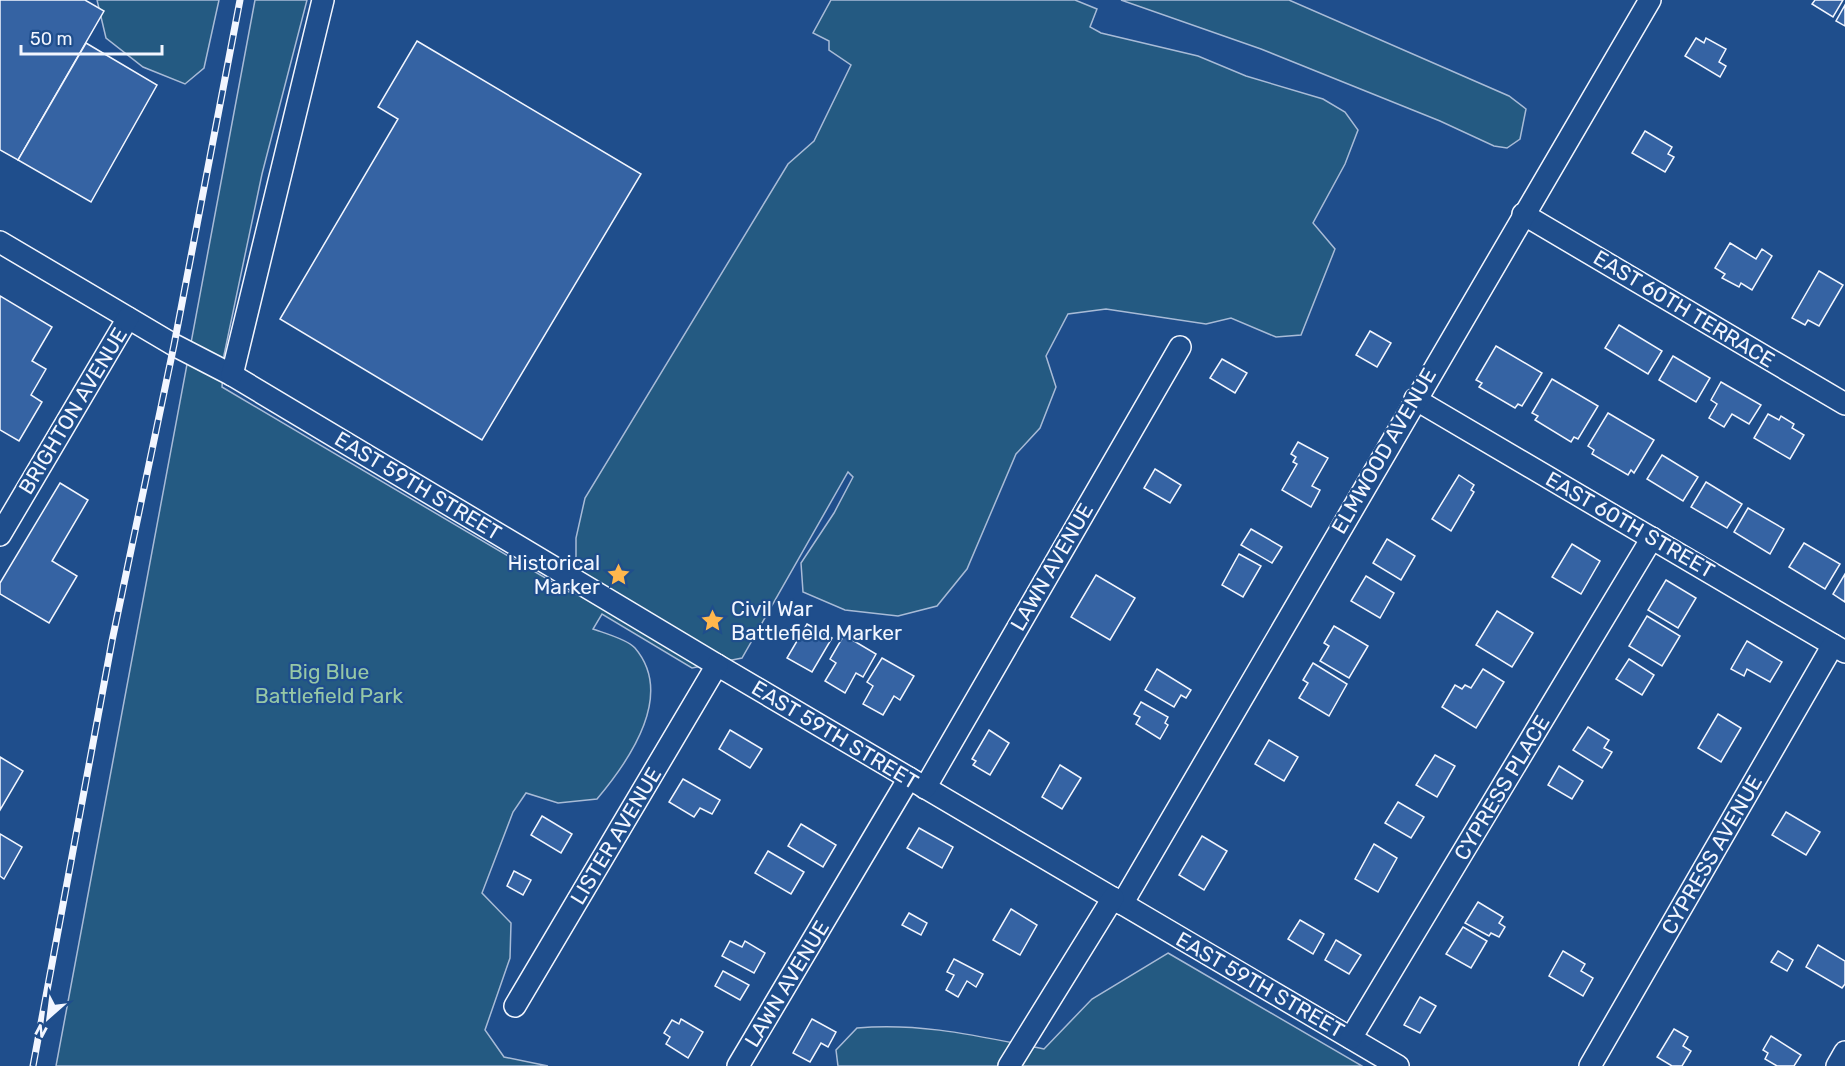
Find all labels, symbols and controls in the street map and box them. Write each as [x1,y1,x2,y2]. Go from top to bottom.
scale bar [21,18,162,56]
text: 50 m [30,28,73,50]
street label: EAST 60TH TERRACE [1589,245,1779,373]
street label: BRIGHTON AVENUE [13,323,132,498]
street label: ELMWOOD AVENUE [1326,364,1441,538]
street label: EAST 59TH STREET [330,426,506,545]
street label: EAST 60TH STREET [1541,466,1719,583]
street label: LAWN AVENUE [1005,499,1098,635]
place label: Historical Marker [508,550,600,599]
place icon: Historical Marker [605,562,631,588]
place label: Civil War Battlefield Marker [731,596,902,645]
place icon: Civil War Battlefield Marker [700,608,726,634]
park label: Big Blue Battlefield Park [255,659,403,708]
street label: EAST 59TH STREET [747,675,923,794]
street label: CYPRESS PLACE [1449,711,1555,865]
street label: LISTER AVENUE [565,763,666,909]
street label: CYPRESS AVENUE [1656,771,1767,939]
street label: LAWN AVENUE [739,916,834,1051]
street label: EAST 59TH STREET [1172,926,1349,1043]
north arrow [18,988,78,1048]
text: N [32,1020,51,1042]

